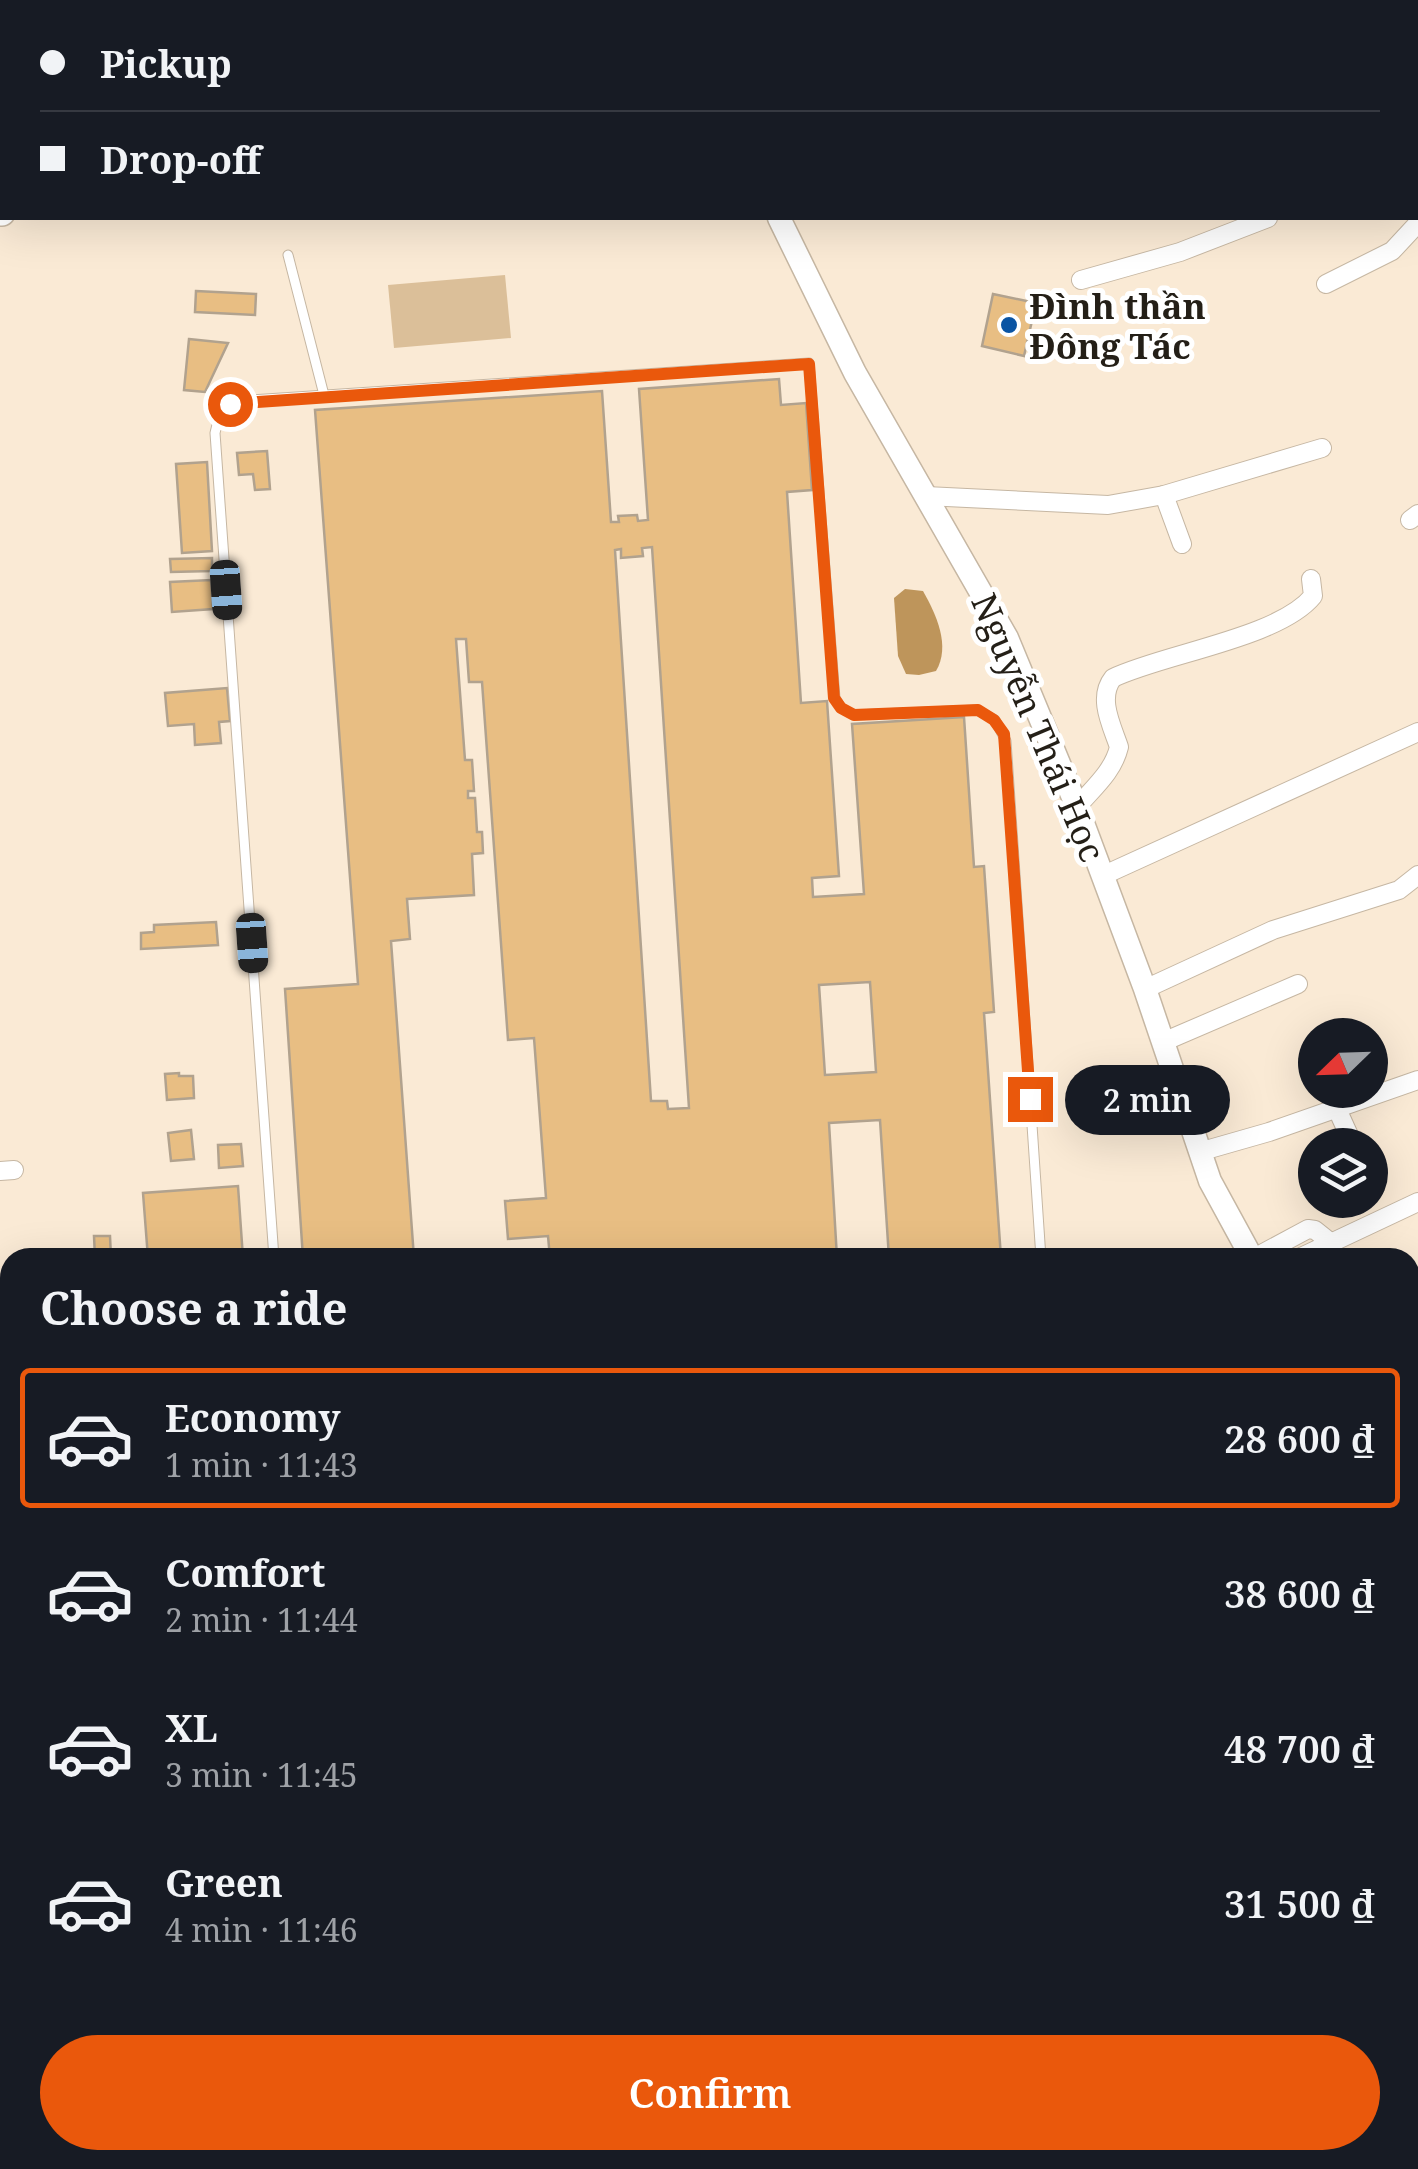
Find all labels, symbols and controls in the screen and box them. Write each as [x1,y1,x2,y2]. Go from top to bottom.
text: Pickup [100,37,232,89]
text: Drop-off [100,133,261,185]
place label: Đình thần Đông Tác [1029,282,1206,369]
marker: Đình thần Đông Tác [998,314,1020,336]
route start [208,382,253,427]
car [209,559,243,621]
street label: Nguyễn Thái Học [961,586,1117,868]
car [235,912,269,974]
north arrow [1298,1018,1388,1108]
map controls [1298,1018,1388,1218]
callout: 2 min [1065,1064,1230,1134]
route end [1008,1077,1053,1122]
text: 2 min [1103,1078,1192,1121]
button: layers [1298,1128,1388,1218]
text: Choose a ride [40,1277,348,1338]
text: Economy [165,1391,341,1443]
icon: car [45,1393,135,1483]
text: 28 600 ₫ [1224,1412,1375,1464]
text: 1 min · 11:43 [165,1443,358,1486]
text: Comfort [165,1546,325,1598]
icon: car [45,1548,135,1638]
text: 38 600 ₫ [1224,1567,1375,1619]
text: 2 min · 11:44 [165,1598,358,1641]
text: XL [165,1701,218,1753]
icon: car [45,1703,135,1793]
text: 48 700 ₫ [1224,1722,1375,1774]
text: 3 min · 11:45 [165,1753,358,1796]
text: Green [165,1856,283,1908]
icon: car [45,1858,135,1948]
text: 31 500 ₫ [1224,1877,1375,1929]
text: 4 min · 11:46 [165,1908,358,1951]
button: Confirm [40,2035,1380,2150]

